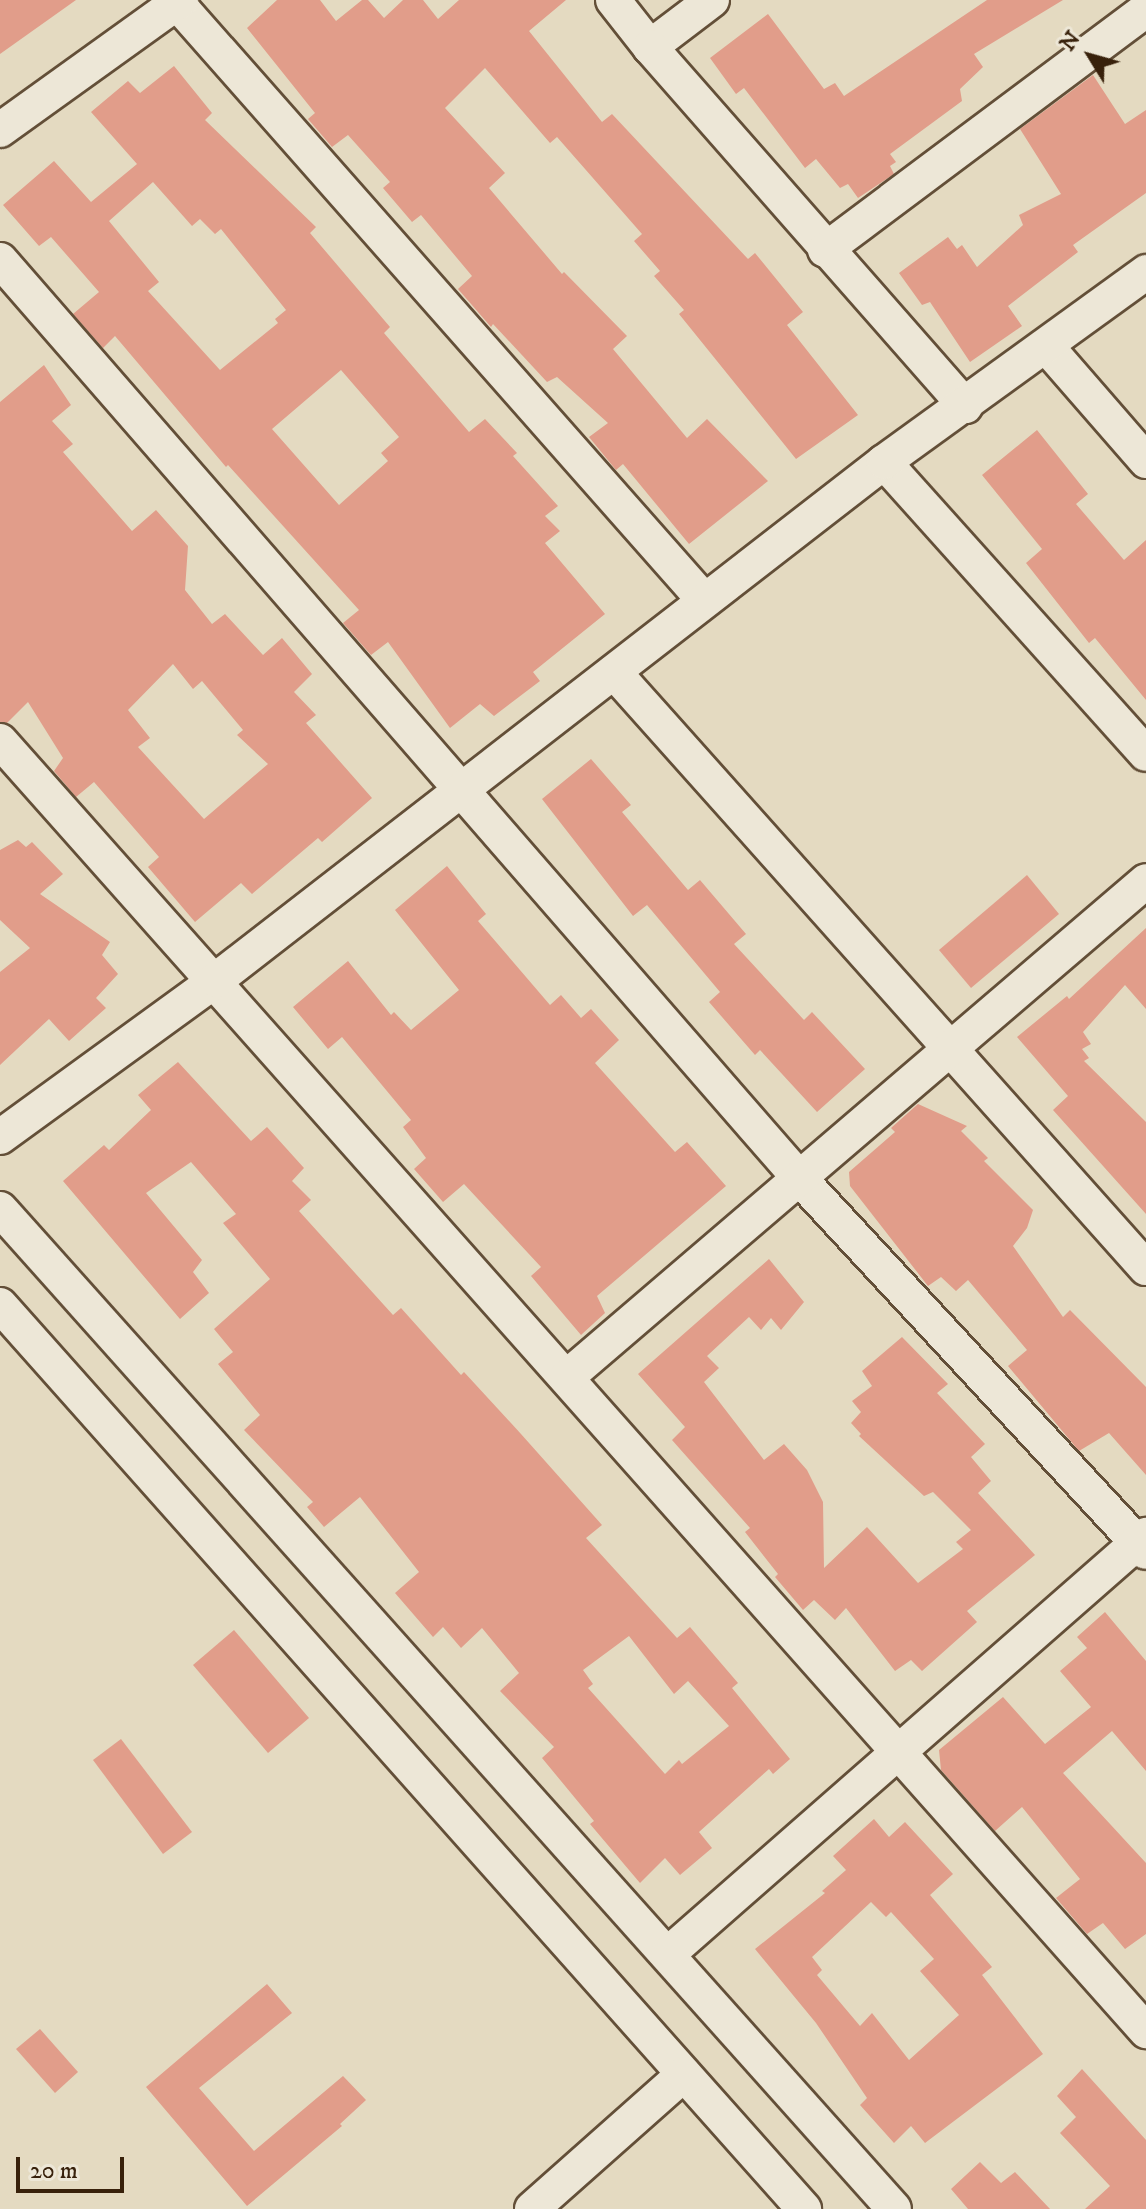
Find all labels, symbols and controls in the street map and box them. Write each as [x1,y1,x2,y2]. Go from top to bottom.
north arrow [1050,16,1130,96]
text: N [1054,26,1087,57]
scale bar [20,2141,128,2191]
text: 20 m [30,2156,78,2186]

